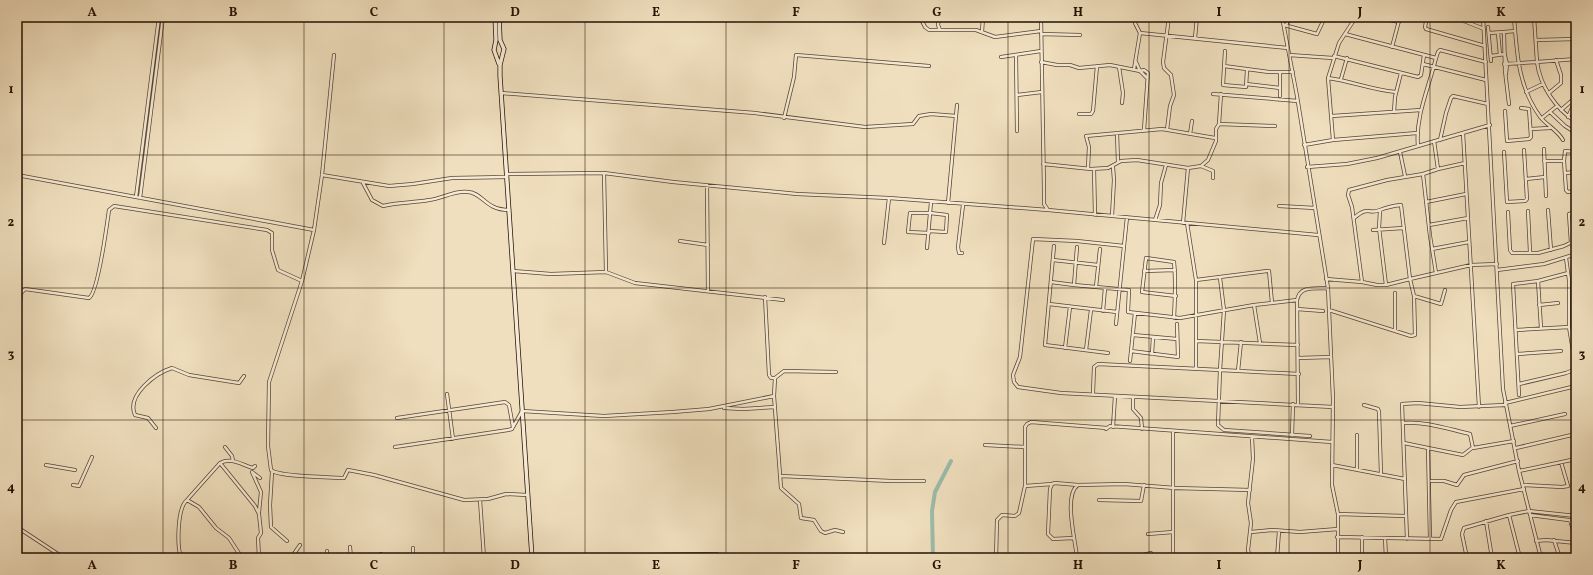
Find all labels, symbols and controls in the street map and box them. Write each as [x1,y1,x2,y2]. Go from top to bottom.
text: A [87,4,97,22]
text: B [229,4,238,22]
text: C [370,4,378,22]
text: D [510,4,520,22]
text: E [652,4,660,22]
text: F [792,4,800,22]
text: G [932,4,942,22]
text: H [1073,4,1083,22]
text: I [1217,4,1222,22]
text: J [1357,4,1363,22]
text: K [1496,4,1506,22]
text: 1 [8,81,14,99]
text: 1 [1579,81,1585,99]
text: 2 [8,214,15,232]
text: 2 [1579,214,1586,232]
text: 3 [8,346,15,364]
text: 3 [1579,346,1586,364]
text: 4 [7,479,15,497]
text: 4 [1578,479,1586,497]
text: A [87,557,97,575]
text: B [229,557,238,575]
text: C [370,557,378,575]
text: D [510,557,520,575]
text: E [652,557,660,575]
text: F [792,557,800,575]
text: G [932,557,942,575]
text: H [1073,557,1083,575]
text: I [1217,557,1222,575]
text: J [1357,557,1363,575]
text: K [1496,557,1506,575]

